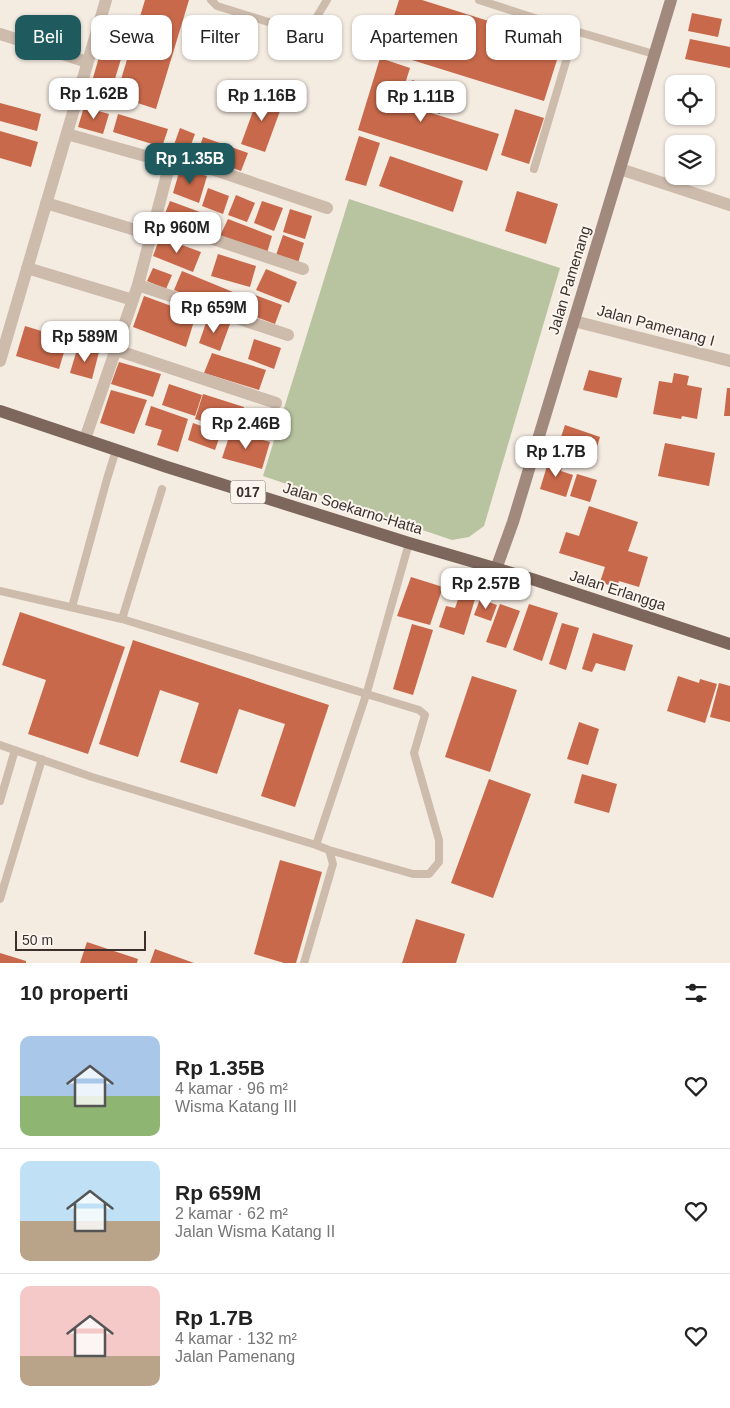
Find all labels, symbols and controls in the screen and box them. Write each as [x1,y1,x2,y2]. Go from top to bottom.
chip: Beli [15,15,81,60]
chip: Sewa [91,15,172,60]
chip: Filter [182,15,258,60]
chip: Baru [268,15,342,60]
chip: Apartemen [352,15,476,60]
chip: Rumah [486,15,580,60]
map controls [665,75,715,185]
button: locate [665,75,715,125]
pin: Rp 1.62B [42,78,146,120]
pin: Rp 1.16B [210,80,314,122]
pin: Rp 1.11B [369,80,473,123]
text: Rp 1.62B [60,85,128,102]
text: Rp 1.16B [228,87,296,104]
text: Rp 1.11B [387,88,455,105]
button: layers [665,135,715,185]
pin: Rp 1.35B [138,142,242,185]
text: Rp 1.35B [156,150,224,167]
pin: Rp 960M [131,212,223,254]
text: Rp 960M [144,219,210,236]
street label: Jalan Pamenang [544,224,594,336]
pin: Rp 659M [168,292,260,334]
text: Rp 659M [181,299,247,316]
street label: Jalan Pamenang I [595,301,717,349]
pin: Rp 589M [39,320,131,363]
text: Rp 589M [52,328,118,345]
pin: Rp 2.46B [194,408,298,450]
text: Rp 2.46B [212,415,280,432]
pin: Rp 1.7B [510,436,602,478]
text: Rp 1.7B [526,443,586,460]
street label: Jalan Soekarno-Hatta [281,479,425,538]
road number: 017 [230,481,266,504]
street label: Jalan Erlangga [568,566,669,614]
pin: Rp 2.57B [434,568,538,610]
text: Rp 2.57B [452,575,520,592]
scale bar [15,928,146,951]
text: 50 m [22,932,53,948]
icon: filters [682,979,710,1007]
text: 10 properti [20,981,129,1004]
icon: home [60,1056,120,1116]
text: Rp 1.35B [175,1056,265,1079]
icon: heart [682,1072,710,1100]
text: 4 kamar · 96 m² [175,1080,288,1097]
text: Wisma Katang III [175,1098,297,1115]
icon: home [60,1181,120,1241]
text: Rp 659M [175,1181,261,1204]
icon: heart [682,1197,710,1225]
text: 2 kamar · 62 m² [175,1205,288,1222]
text: Jalan Wisma Katang II [175,1223,335,1240]
icon: home [60,1306,120,1366]
text: Rp 1.7B [175,1306,253,1329]
icon: heart [682,1322,710,1350]
text: 4 kamar · 132 m² [175,1330,297,1347]
text: Jalan Pamenang [175,1348,295,1365]

